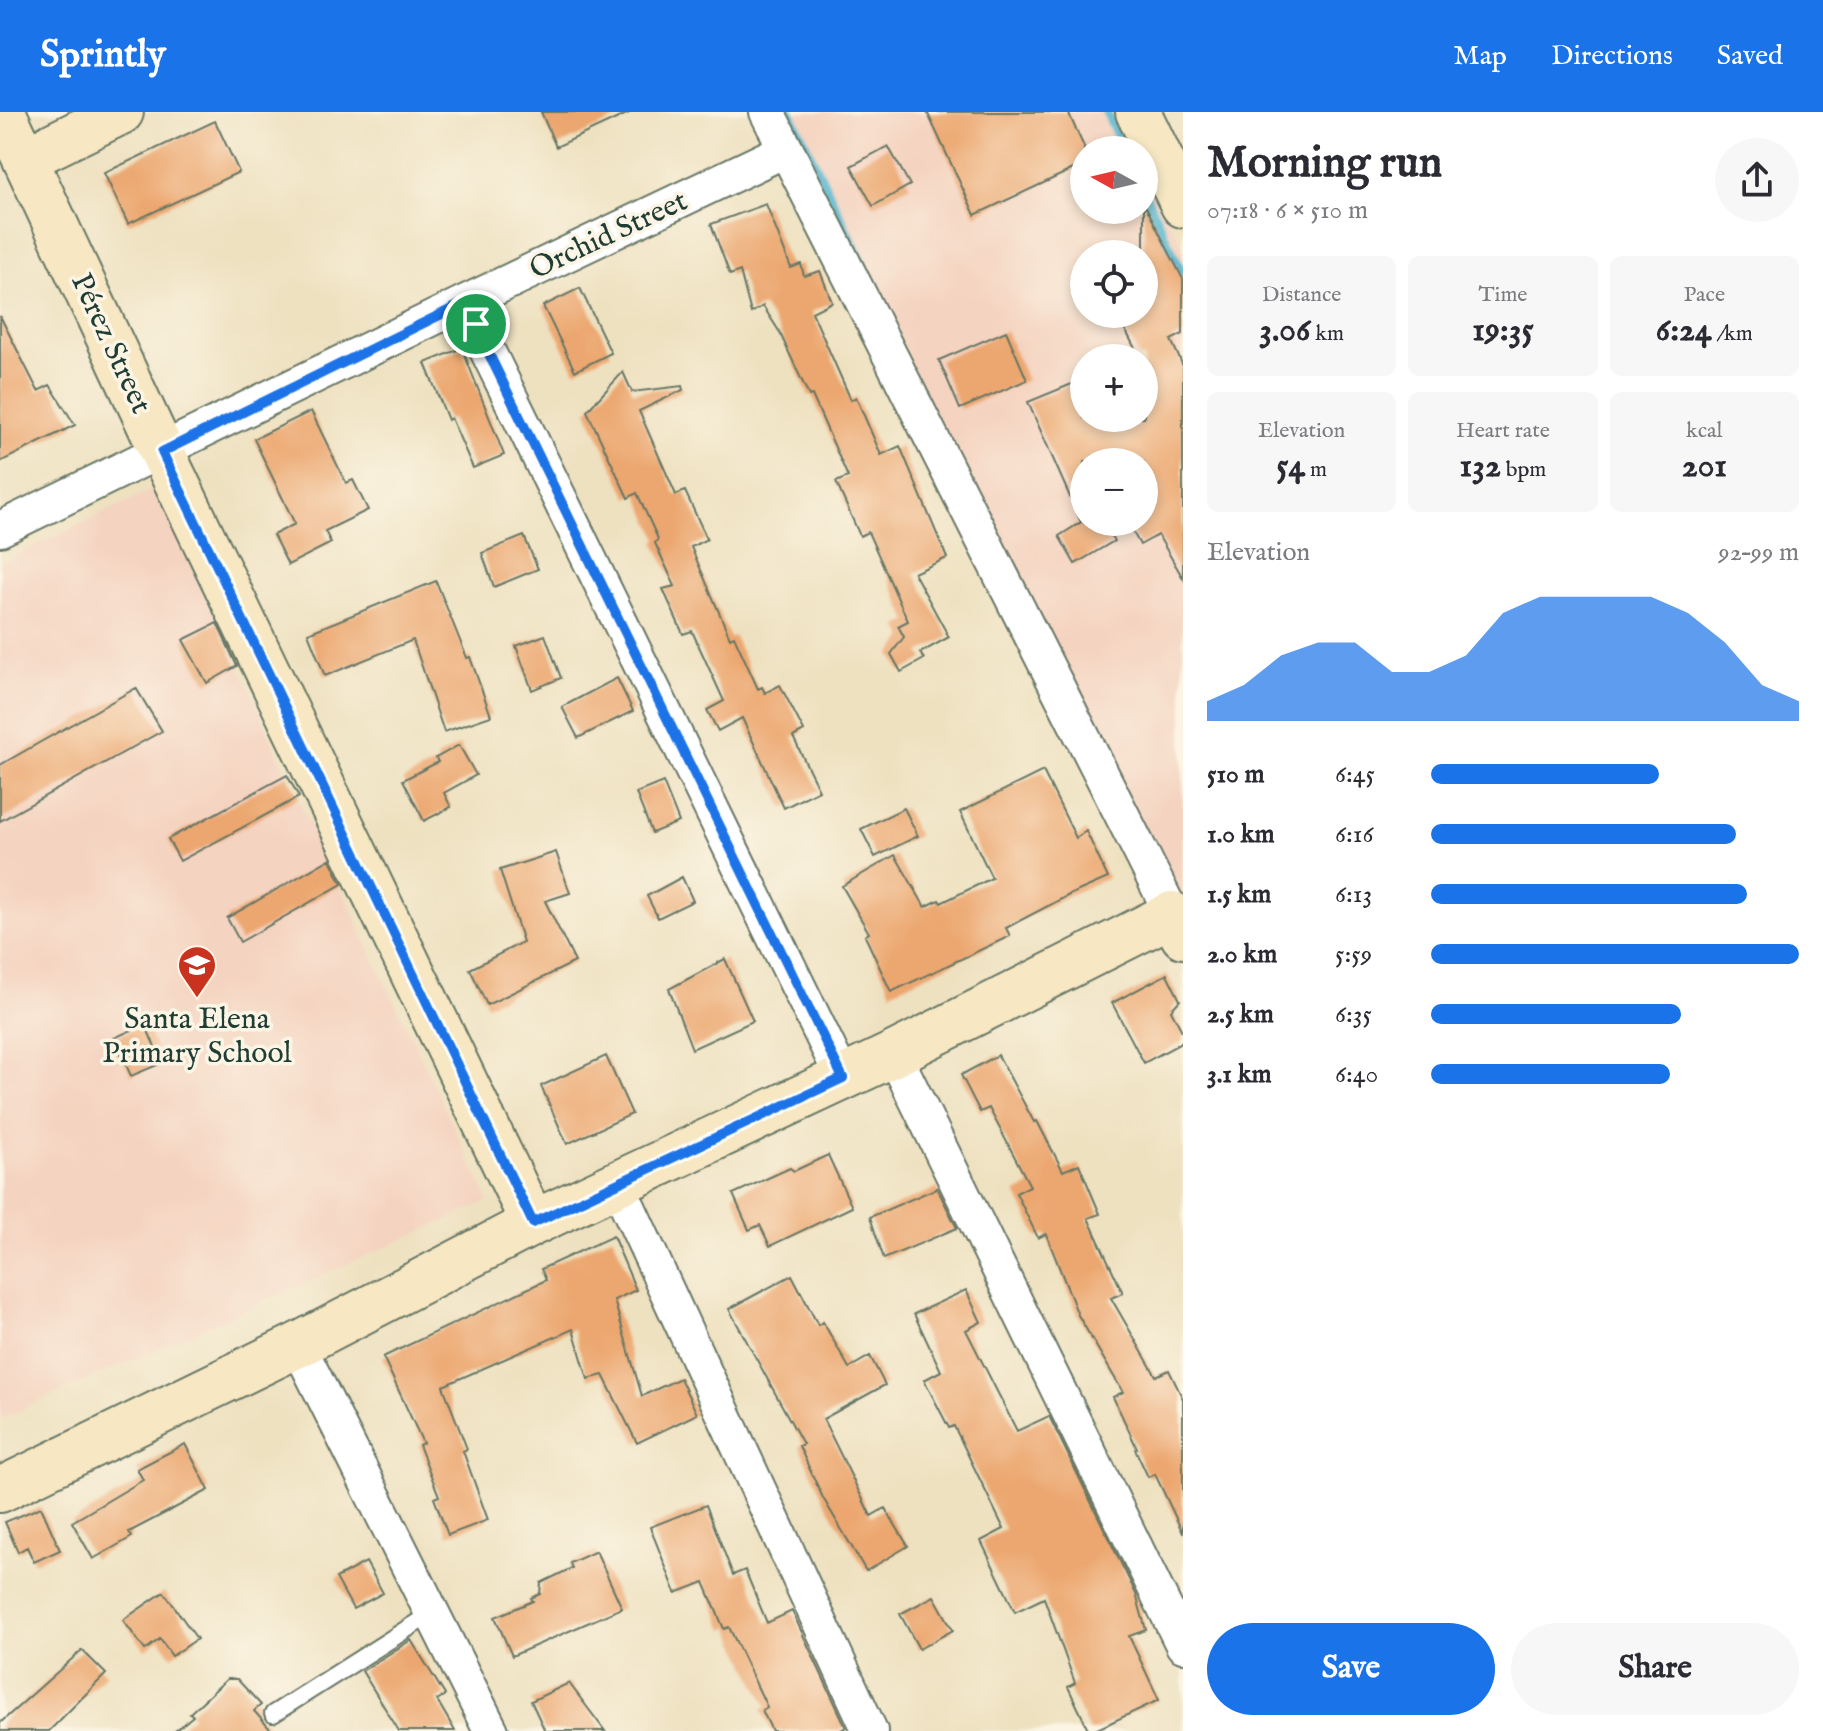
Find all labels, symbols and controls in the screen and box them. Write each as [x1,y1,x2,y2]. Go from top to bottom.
text: Sprintly [40,32,166,80]
text: Map [1453,39,1507,74]
text: Directions [1551,39,1673,74]
text: Saved [1717,39,1783,74]
north arrow [1070,136,1158,224]
map controls [1070,136,1158,536]
text: Morning run [1207,136,1442,192]
button: share [1715,138,1799,222]
street label: Orchid Street [524,183,694,289]
text: 07:18 · 6 × 510 m [1207,194,1368,227]
button: locate [1070,240,1158,328]
street label: Pérez Street [61,268,159,420]
text: Distance [1262,281,1341,309]
text: Time [1479,281,1527,309]
text: Pace [1684,281,1725,309]
pin [442,290,510,358]
icon: arrive [454,302,498,346]
text: 3.06 [1259,309,1310,352]
text: 19:35 [1472,309,1534,352]
text: 6:24 [1656,309,1712,352]
text: km [1310,320,1344,348]
text: /km [1712,320,1753,348]
button: + [1070,344,1158,432]
text: Elevation [1258,417,1345,445]
text: Heart rate [1456,417,1550,445]
text: kcal [1686,417,1723,445]
text: 54 [1276,445,1305,488]
text: 132 [1460,445,1501,488]
text: 201 [1682,445,1727,488]
button: − [1070,448,1158,536]
text: m [1305,456,1327,484]
text: bpm [1501,456,1546,484]
text: Elevation [1207,536,1310,569]
text: 92–99 m [1718,536,1799,569]
text: 510 m [1207,758,1265,791]
text: 6:45 [1335,758,1375,791]
text: 1.0 km [1207,818,1275,851]
text: 6:16 [1335,818,1373,851]
text: 1.5 km [1207,878,1271,911]
text: 6:13 [1335,878,1372,911]
text: 2.0 km [1207,938,1277,971]
text: 5:59 [1335,938,1372,971]
school or university icon: Santa Elena Primary School [176,944,218,999]
text: 2.5 km [1207,998,1274,1031]
text: 6:35 [1335,998,1372,1031]
place label: Santa Elena Primary School [102,1001,292,1073]
text: 3.1 km [1207,1058,1272,1091]
text: 6:40 [1335,1058,1378,1091]
button: Save [1207,1623,1495,1715]
button: Share [1511,1623,1799,1715]

